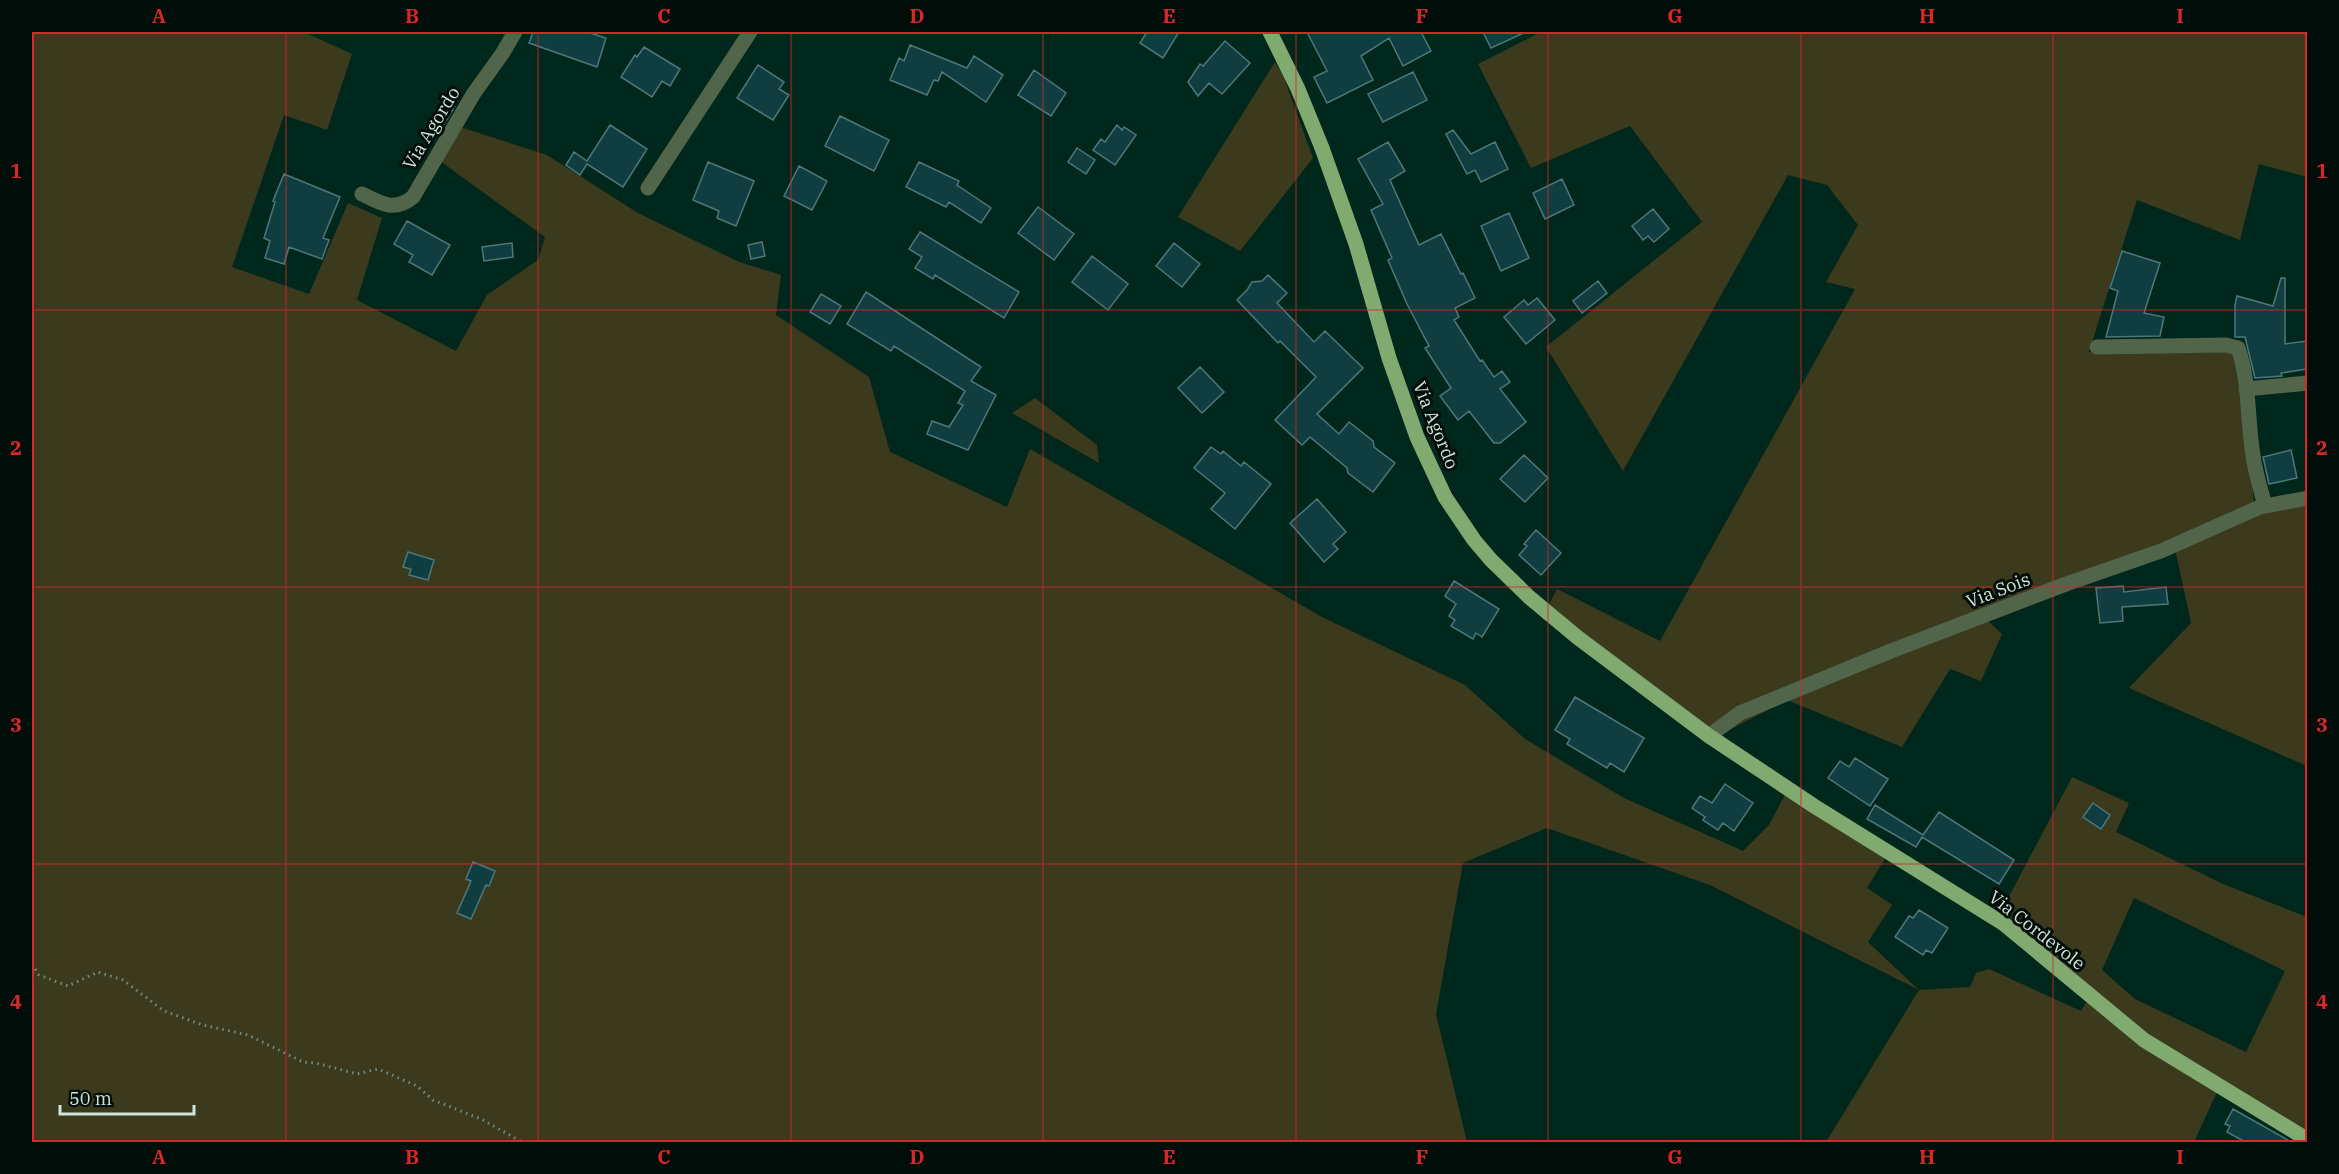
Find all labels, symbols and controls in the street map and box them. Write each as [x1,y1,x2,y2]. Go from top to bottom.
text: A [152,2,166,29]
text: B [405,2,419,29]
text: C [657,2,671,29]
text: D [909,2,925,29]
text: E [1162,2,1176,29]
text: F [1416,2,1428,29]
text: G [1667,2,1683,29]
text: H [1919,2,1935,29]
text: I [2176,2,2184,29]
street label: Via Agordo [397,82,465,174]
text: 1 [10,157,22,184]
text: 1 [2316,157,2328,184]
street label: Via Agordo [1408,378,1464,472]
text: 2 [10,434,22,461]
text: 2 [2316,434,2328,461]
street label: Via Sois [1963,567,2033,613]
text: 3 [10,711,22,738]
text: 3 [2316,711,2328,738]
street label: Via Cordevole [1984,885,2090,975]
text: 4 [10,988,22,1015]
text: 4 [2316,988,2328,1015]
scale bar [60,1078,194,1116]
text: 50 m [69,1087,112,1110]
text: A [152,1143,166,1170]
text: B [405,1143,419,1170]
text: C [657,1143,671,1170]
text: D [909,1143,925,1170]
text: E [1162,1143,1176,1170]
text: F [1416,1143,1428,1170]
text: G [1667,1143,1683,1170]
text: H [1919,1143,1935,1170]
text: I [2176,1143,2184,1170]

